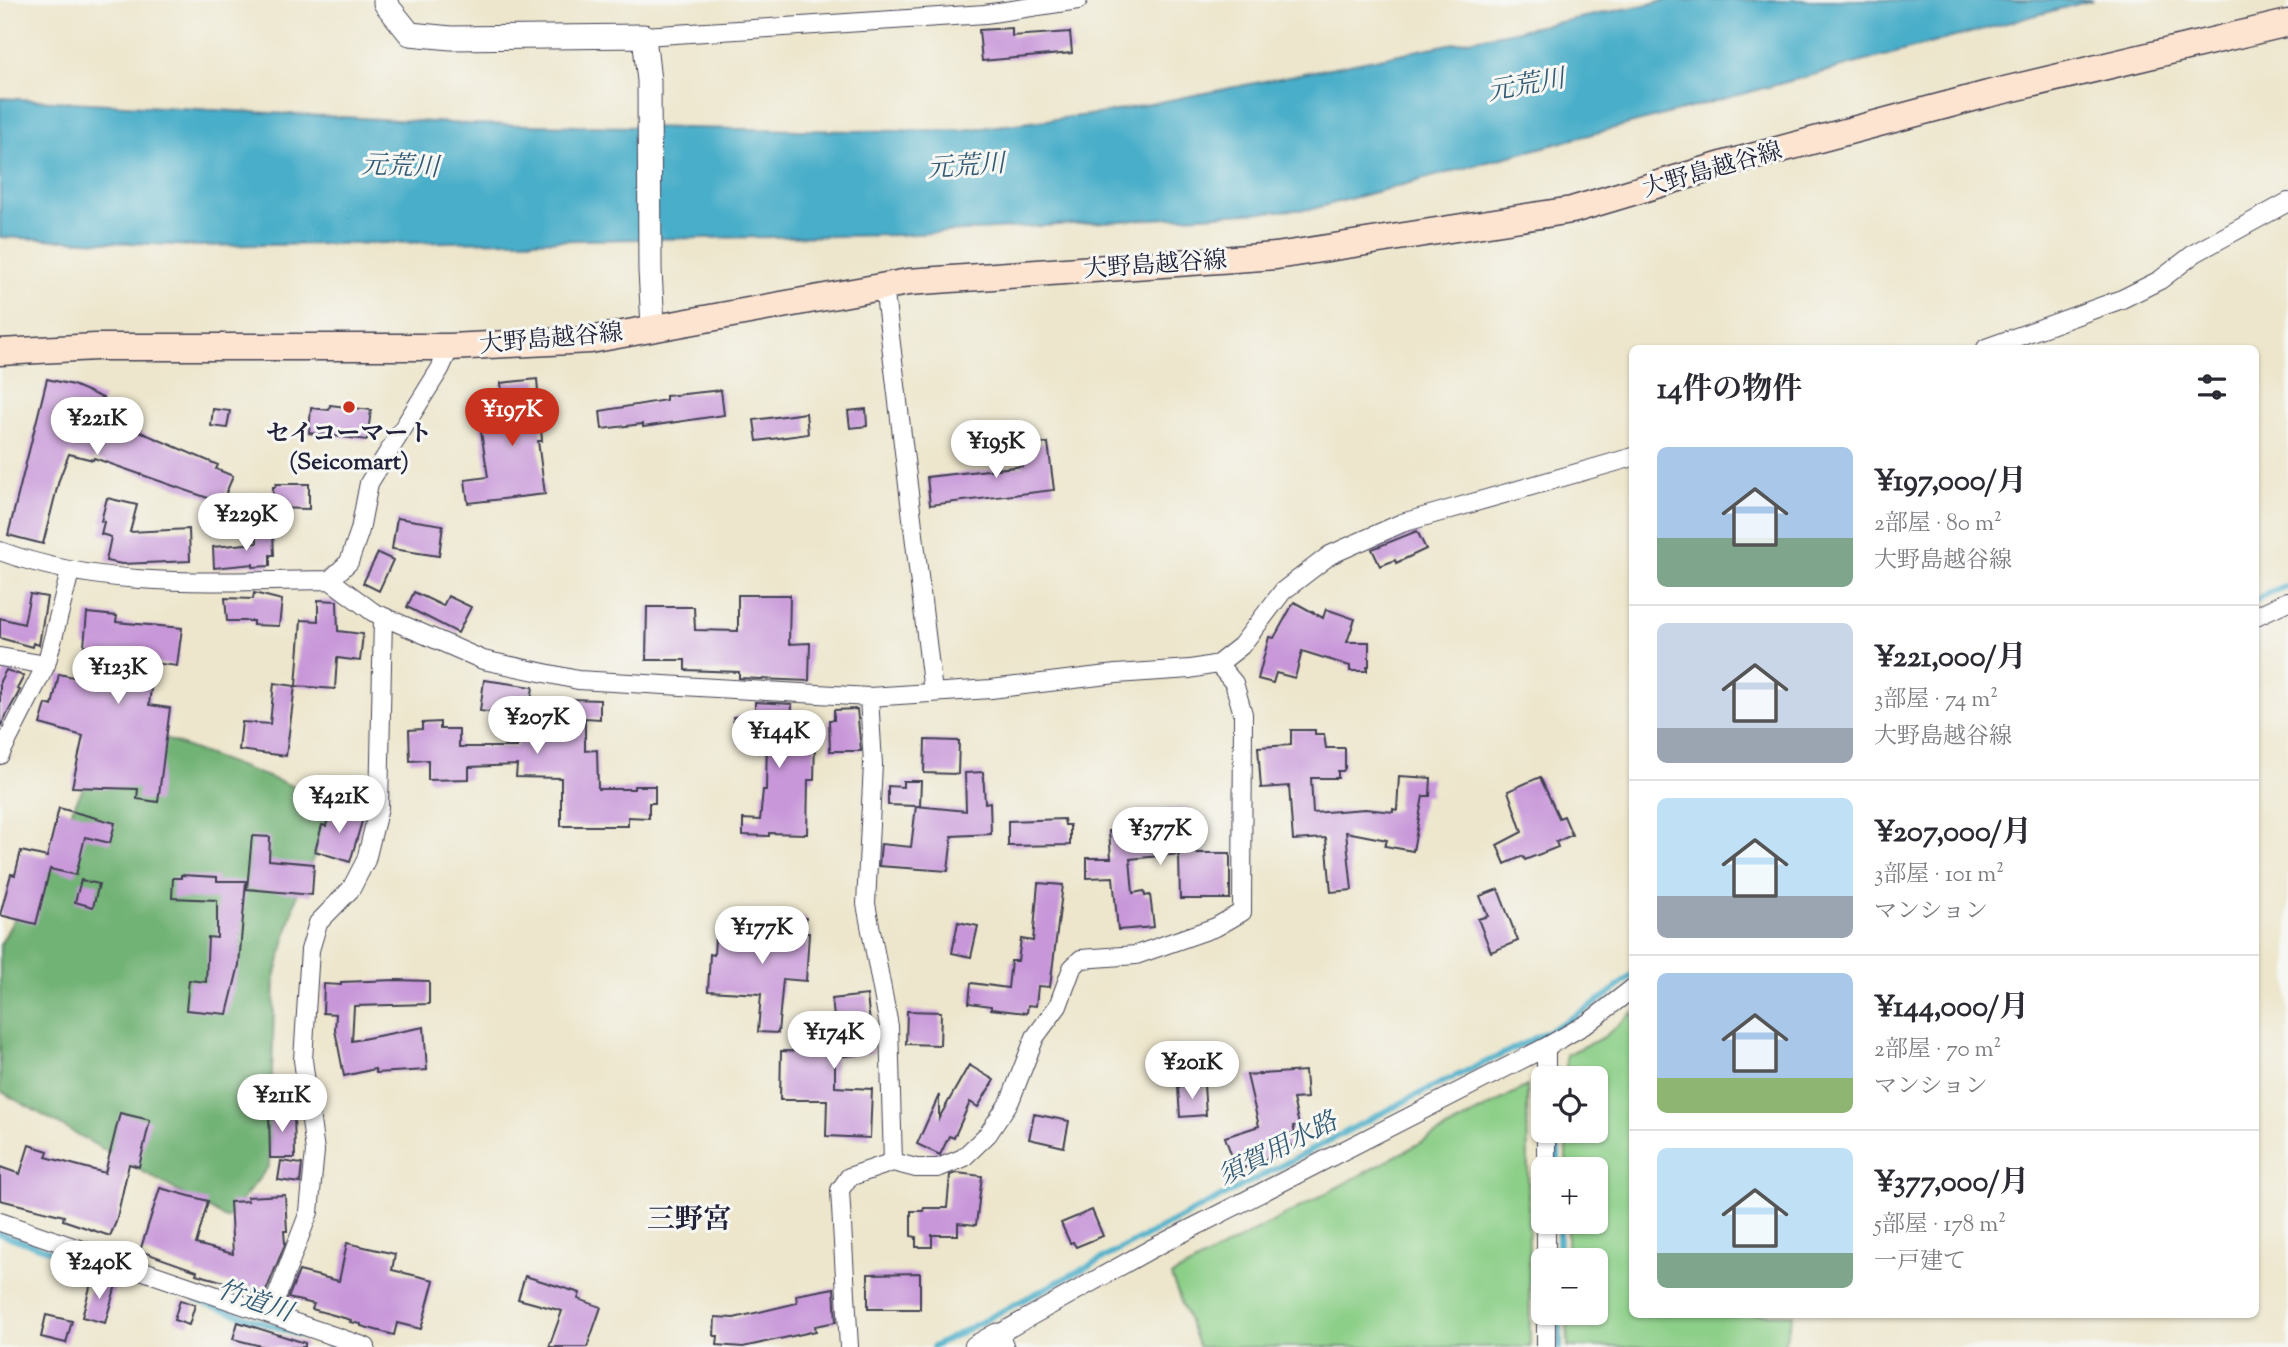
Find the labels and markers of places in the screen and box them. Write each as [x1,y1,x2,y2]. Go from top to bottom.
pin: ¥197K [463,388,561,448]
pin: ¥221K [48,398,146,457]
marker: セイコーマート (Seicomart) [341,399,357,415]
place label: セイコーマート (Seicomart) [266,418,432,480]
pin: ¥195K [947,420,1045,480]
pin: ¥229K [197,494,295,553]
pin: ¥123K [69,646,167,706]
pin: ¥207K [488,696,586,756]
pin: ¥144K [730,710,828,770]
pin: ¥421K [290,776,388,835]
pin: ¥377K [1111,808,1209,867]
pin: ¥177K [713,906,811,966]
pin: ¥174K [785,1012,883,1071]
pin: ¥201K [1143,1042,1241,1101]
pin: ¥211K [233,1074,331,1134]
pin: ¥240K [50,1242,148,1301]

